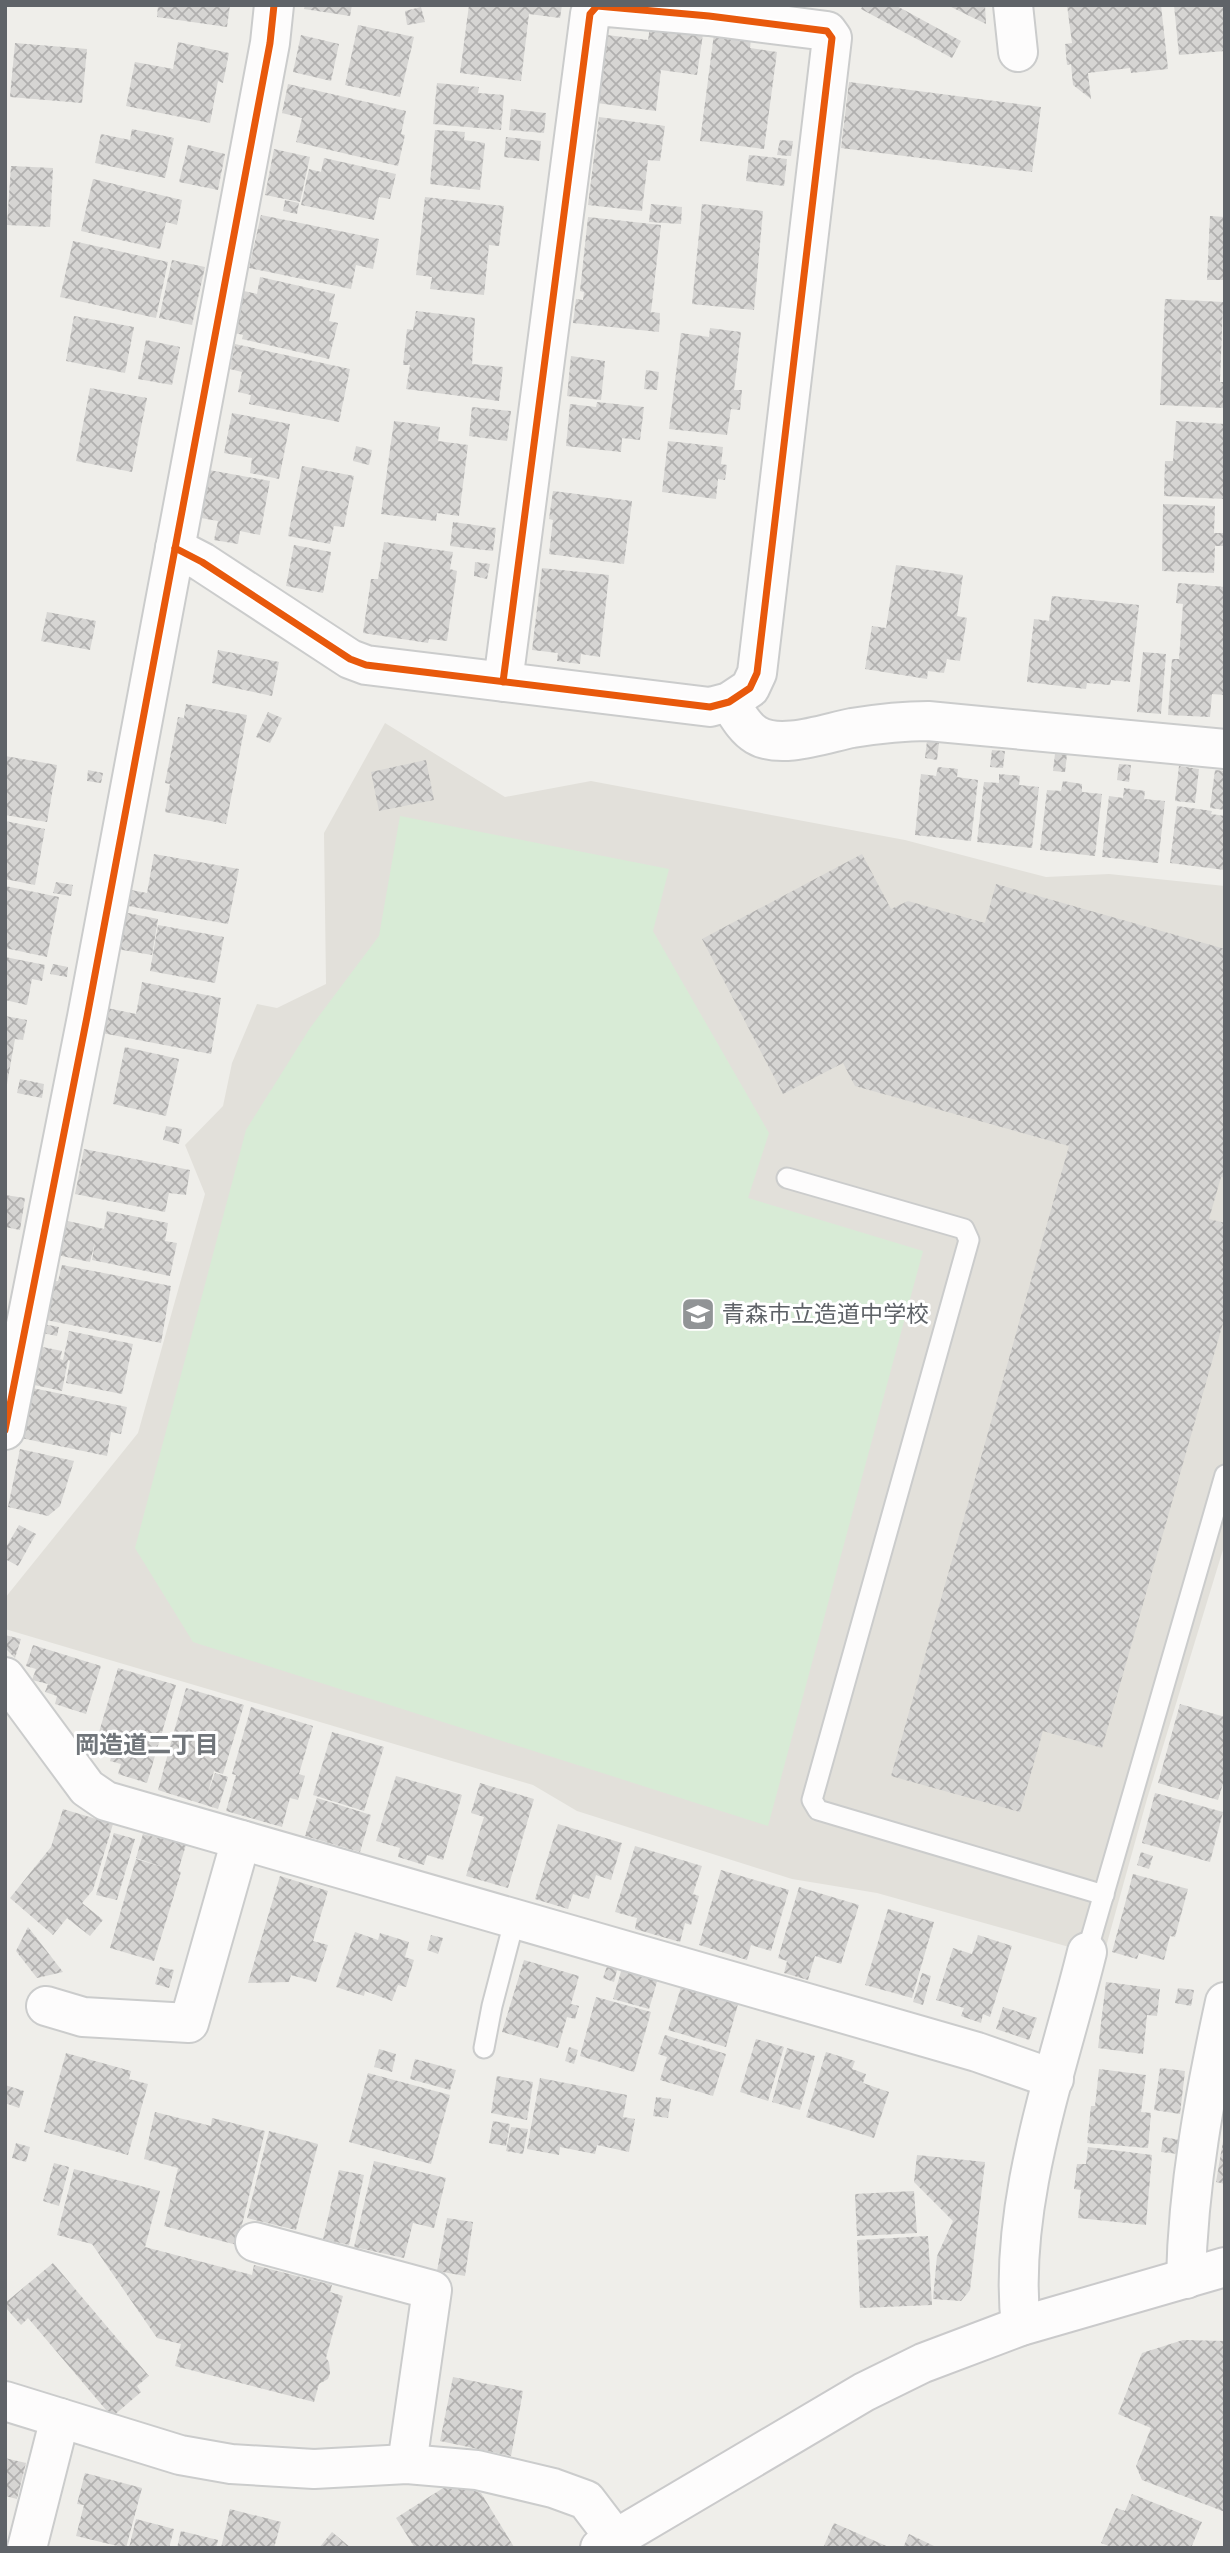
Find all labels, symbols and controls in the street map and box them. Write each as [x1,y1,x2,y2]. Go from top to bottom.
school or university icon: 青森市立造道中学校 [679,1295,717,1333]
place label: 青森市立造道中学校 [722,1301,929,1328]
district label: 岡造道二丁目 [75,1731,219,1759]

